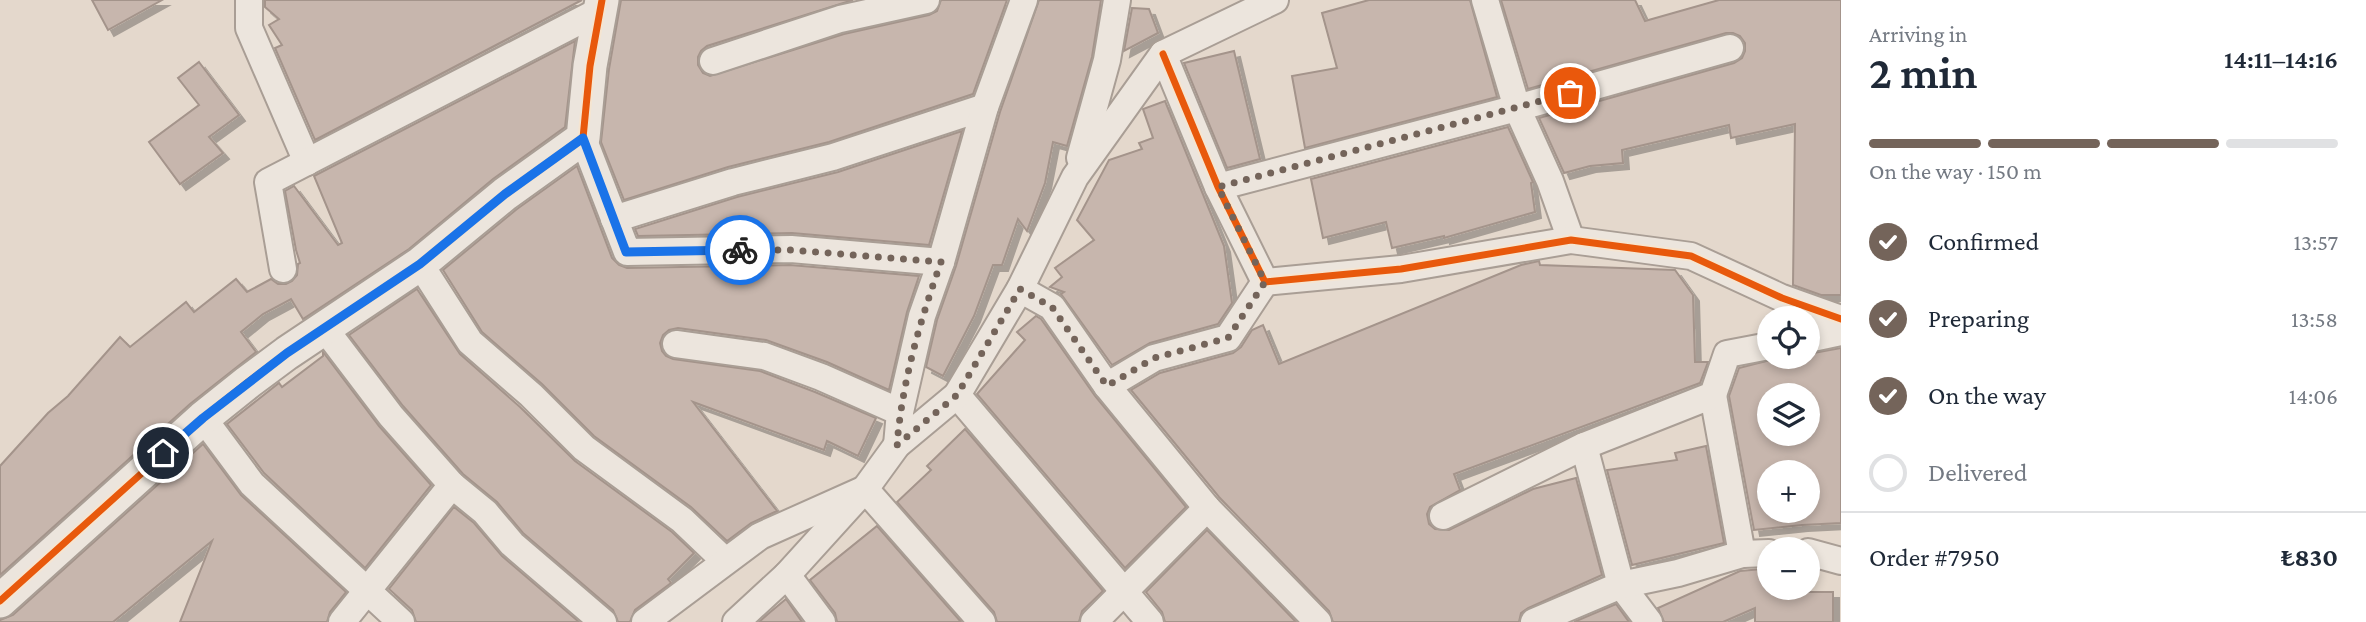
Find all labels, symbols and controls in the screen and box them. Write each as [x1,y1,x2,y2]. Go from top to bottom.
text: Arriving in [1869,21,1967,47]
text: 14:11–14:16 [2224,45,2338,74]
text: 2 min [1869,47,1977,98]
pin [1540,63,1600,123]
icon: bag [1551,74,1589,112]
text: On the way · 150 m [1869,158,2042,184]
courier [705,215,775,285]
icon: check [1869,223,1907,261]
text: Confirmed [1928,227,2039,256]
text: 13:57 [2293,229,2338,255]
icon: bike [721,231,759,269]
icon: check [1869,300,1907,338]
text: Preparing [1928,304,2029,333]
map controls [1757,306,1820,600]
button: locate [1757,306,1820,369]
text: 13:58 [2291,306,2338,332]
icon: check [1869,377,1907,415]
text: On the way [1928,381,2046,410]
button: layers [1757,383,1820,446]
text: 14:06 [2289,383,2338,409]
pin [133,423,193,483]
icon: home [144,434,182,472]
text: Delivered [1928,458,2027,487]
button: + [1757,460,1820,523]
button: − [1757,537,1820,600]
text: Order #7950 [1869,543,2000,572]
text: ₺830 [2281,543,2338,572]

